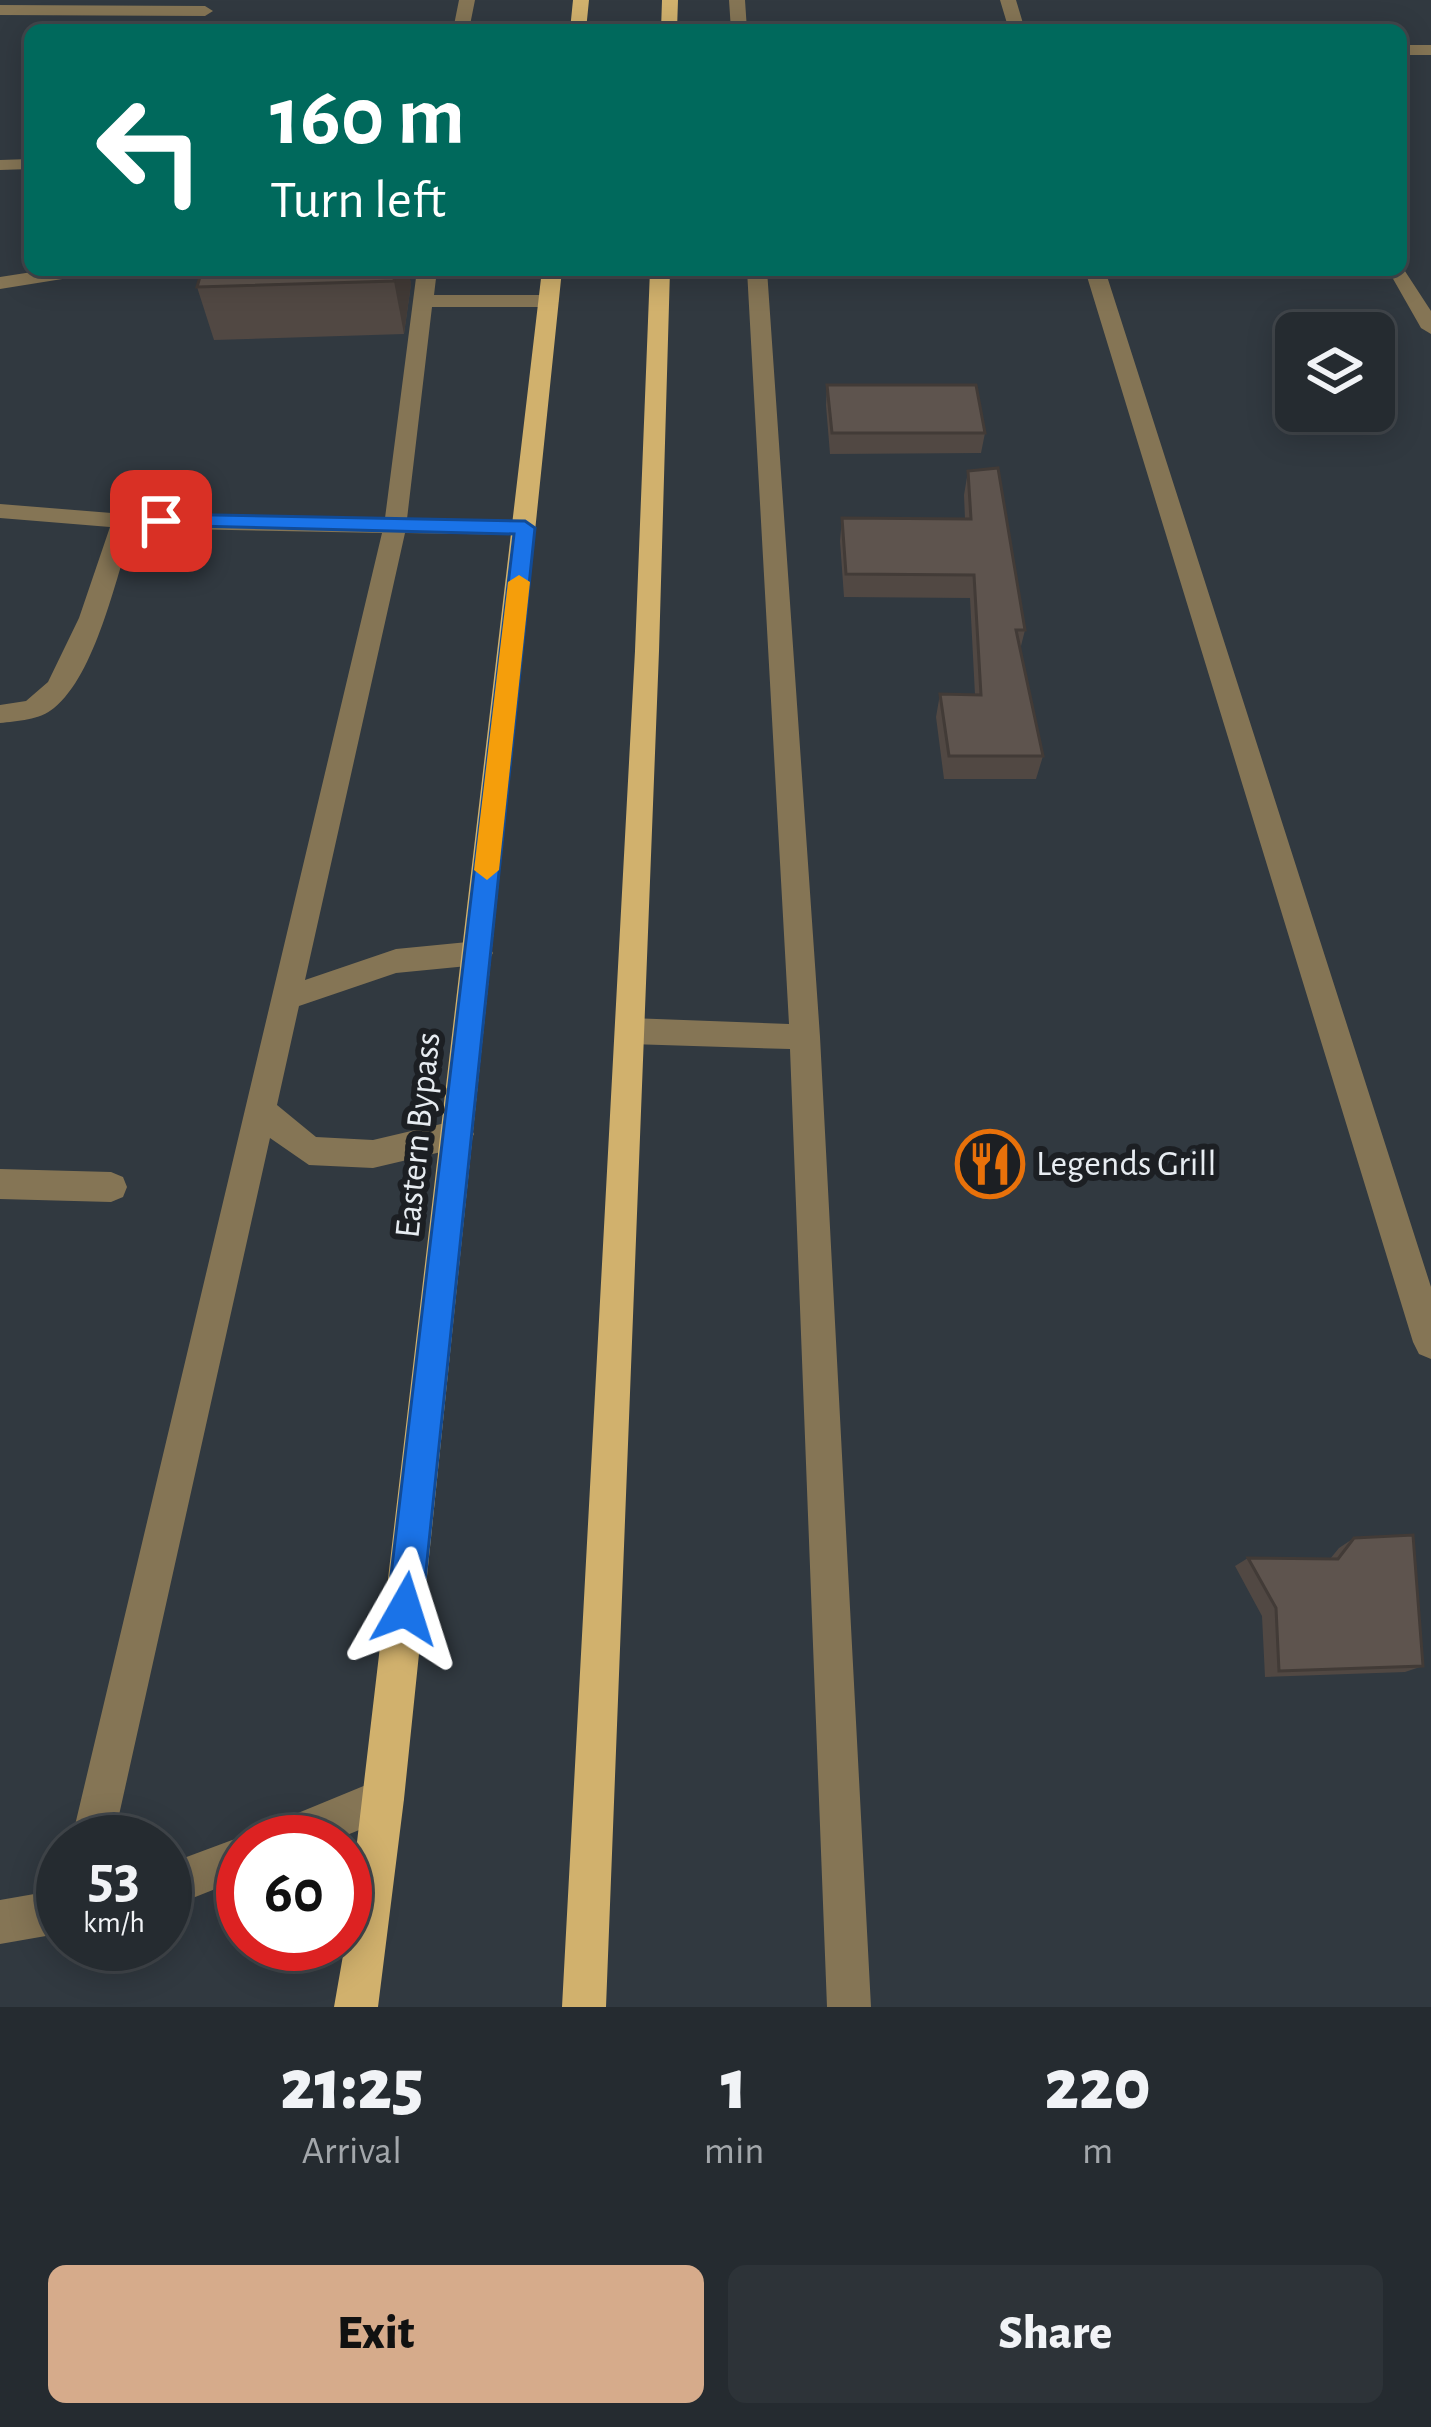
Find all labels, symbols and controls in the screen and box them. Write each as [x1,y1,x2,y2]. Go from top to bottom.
icon: left [72,72,228,228]
text: 160 m [270,76,465,160]
text: Turn left [270,174,446,228]
map controls [1275,312,1395,432]
button: layers [1275,312,1395,432]
pin [110,470,212,572]
icon: arrive [128,488,194,554]
street label: Eastern Bypass [389,1030,447,1240]
restaurant icon: Legends Grill [955,1129,1025,1199]
place label: Legends Grill [1036,1146,1216,1182]
position arrow [342,1546,468,1672]
speed limit sign: 60 [216,1815,372,1971]
text: 53 [88,1848,140,1908]
text: km/h [83,1908,145,1938]
text: 21:25 [280,2050,424,2122]
text: 1 [721,2050,747,2122]
text: 220 [1045,2050,1151,2122]
text: Arrival [302,2132,402,2171]
text: min [704,2132,764,2171]
text: m [1082,2132,1113,2171]
button: Exit [48,2265,704,2403]
button: Share [728,2265,1383,2403]

